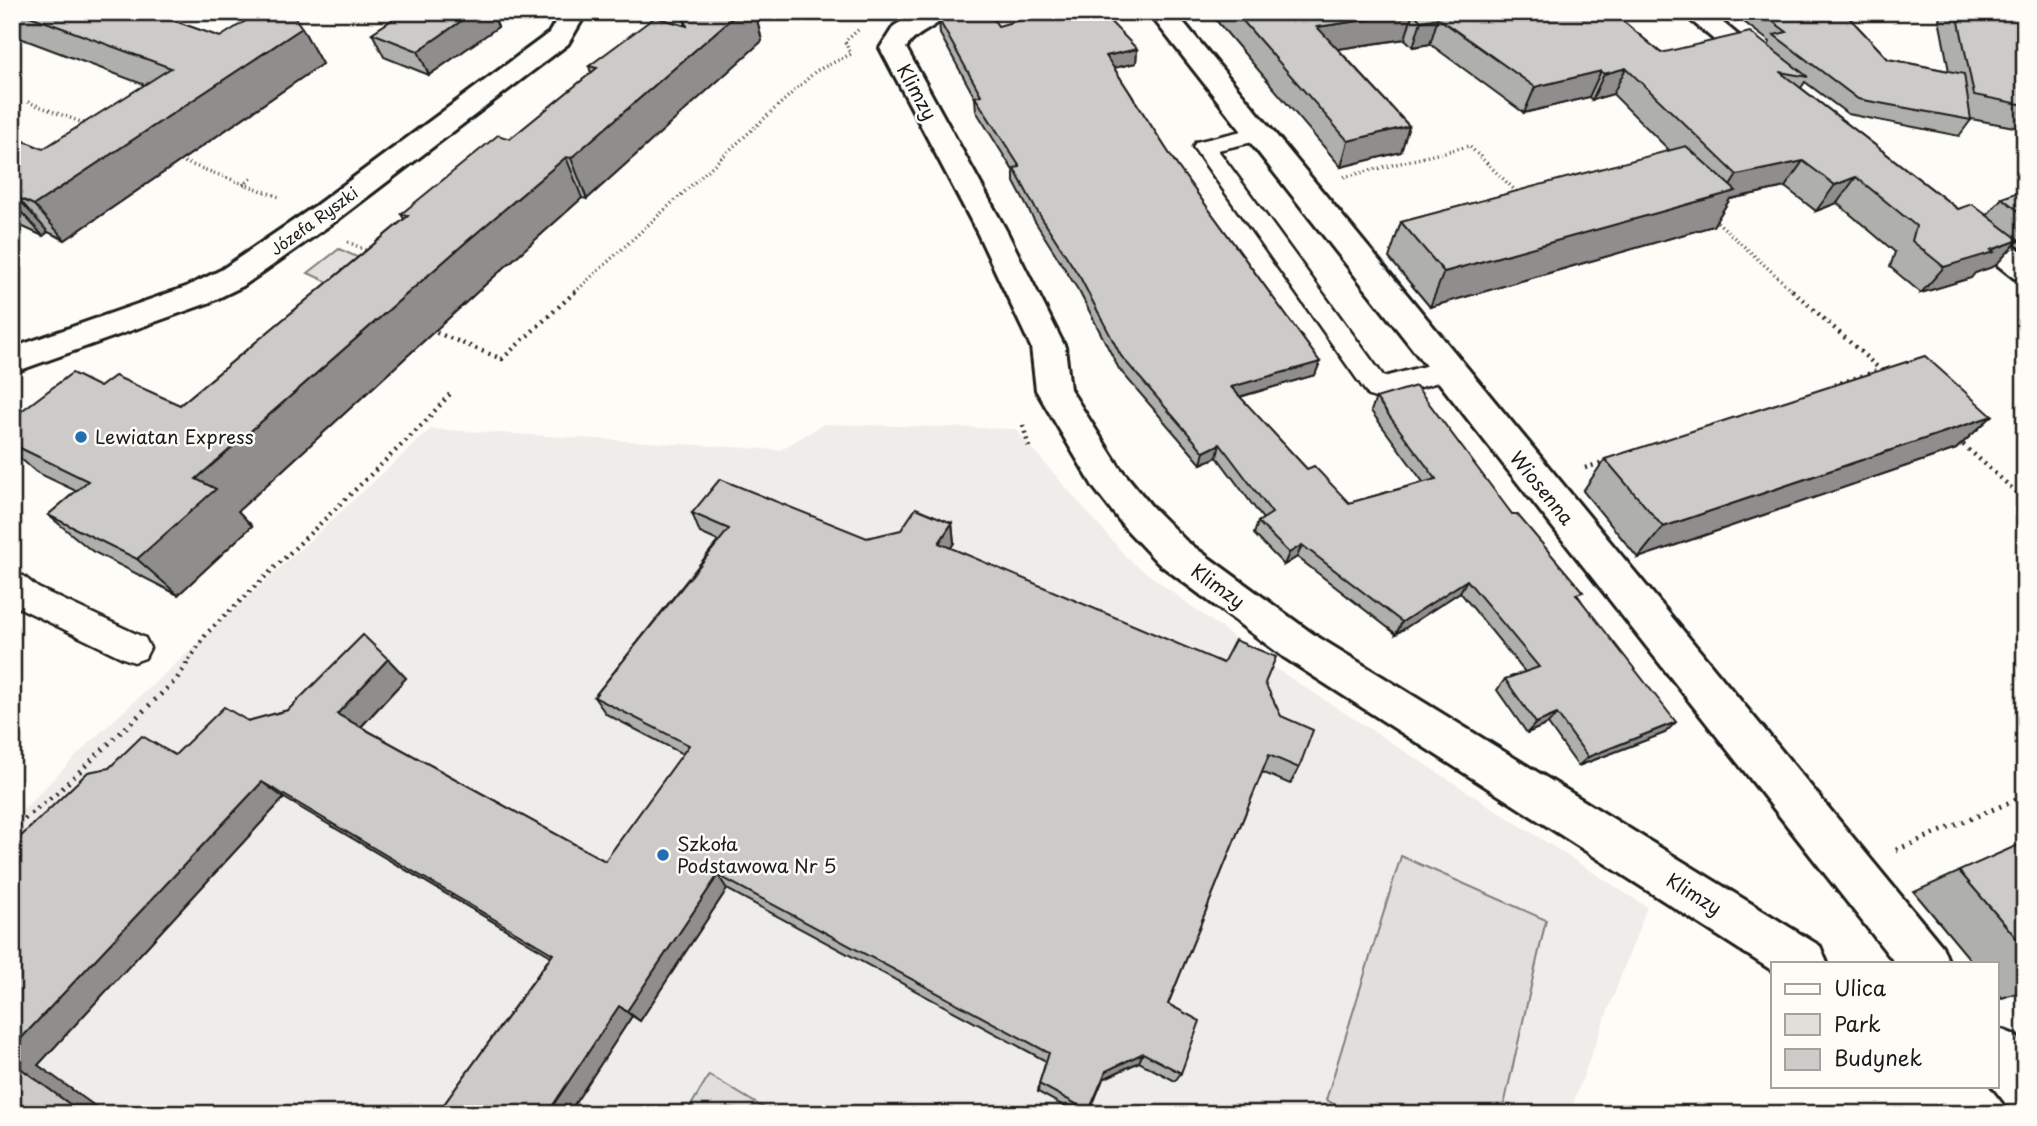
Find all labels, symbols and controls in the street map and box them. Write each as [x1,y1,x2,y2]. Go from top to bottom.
street label: Klimzy [891,58,945,125]
street label: Józefa Ryszki [265,180,362,260]
place label: Lewiatan Express [95,422,254,450]
marker: Lewiatan Express [73,429,89,445]
street label: Wiosenna [1504,444,1582,531]
street label: Klimzy [1186,556,1251,614]
place label: Szkoła Podstawowa Nr 5 [677,829,837,879]
marker: Szkoła Podstawowa Nr 5 [655,847,671,863]
street label: Klimzy [1662,865,1728,921]
legend [1771,962,1998,1088]
text: Ulica [1834,971,1887,1003]
text: Park [1834,1007,1881,1039]
text: Budynek [1834,1041,1923,1073]

